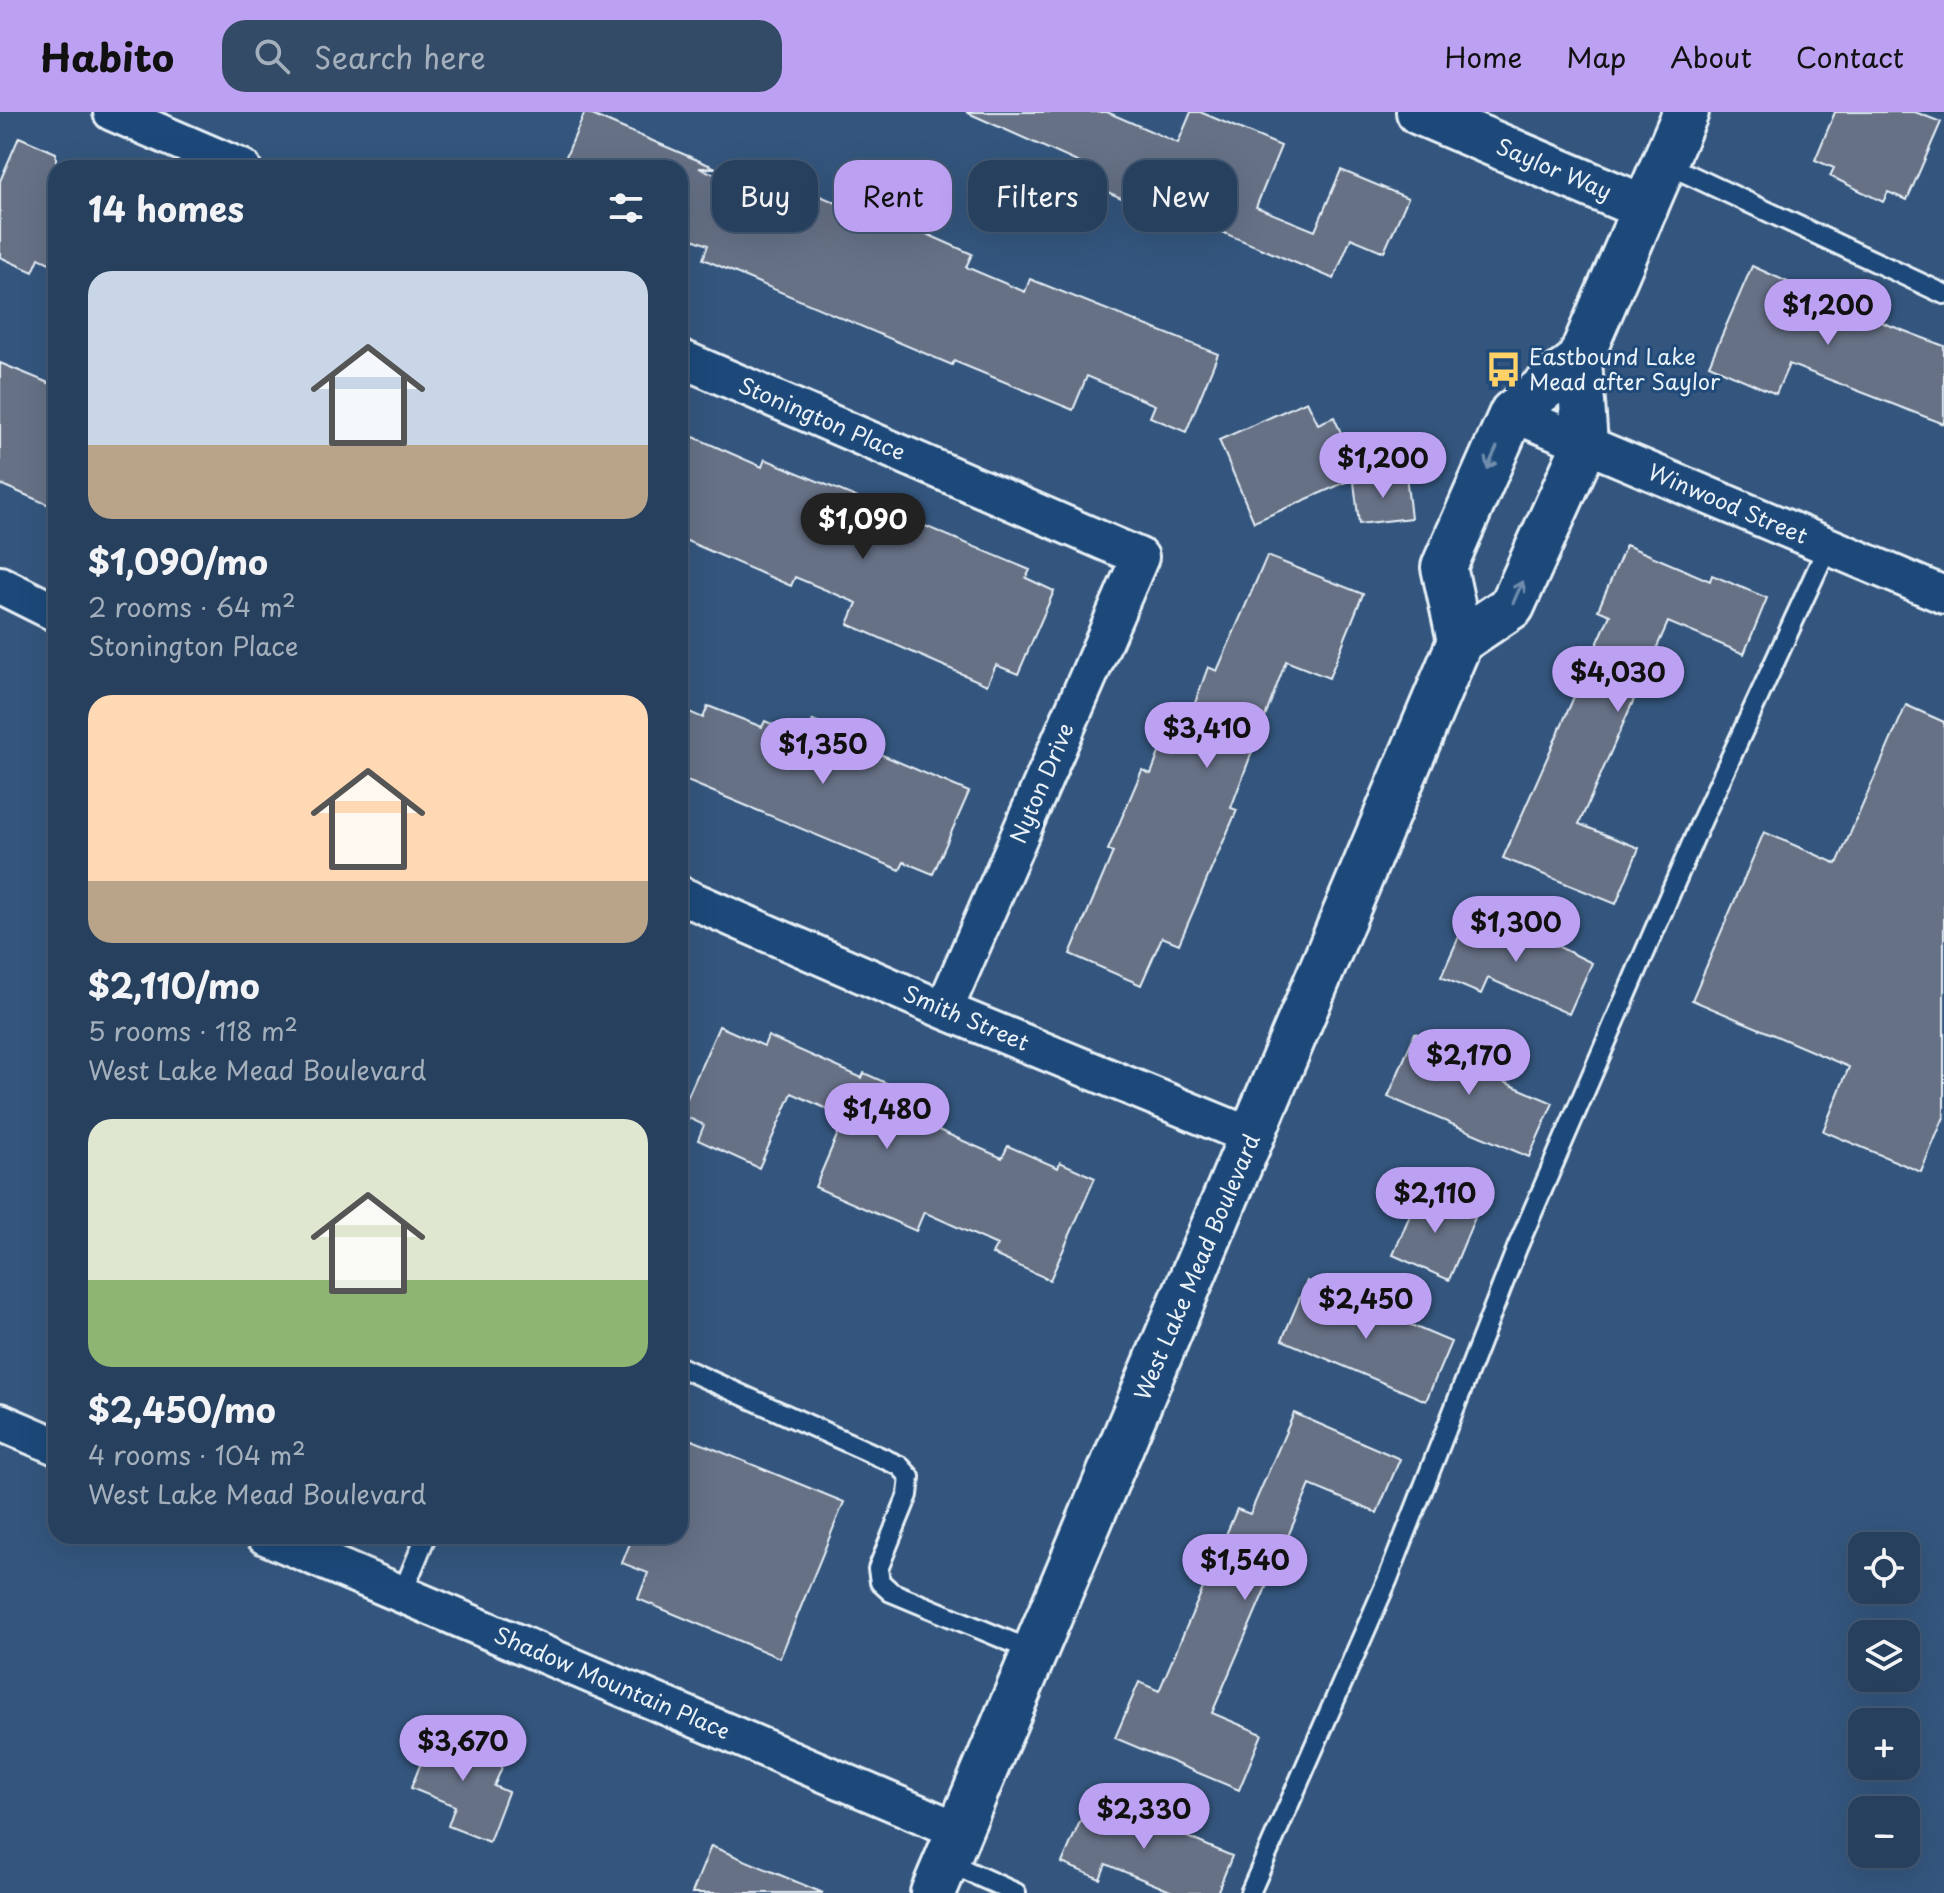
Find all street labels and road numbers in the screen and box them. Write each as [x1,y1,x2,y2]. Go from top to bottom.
street label: Saylor Way [1492,128,1617,207]
street label: Stonington Place [734,368,911,468]
street label: Winwood Street [1644,454,1813,551]
street label: Nyton Drive [1000,717,1081,848]
street label: Smith Street [898,975,1035,1058]
street label: West Lake Mead Boulevard [1124,1128,1267,1405]
street label: Shadow Mountain Place [490,1617,736,1746]

